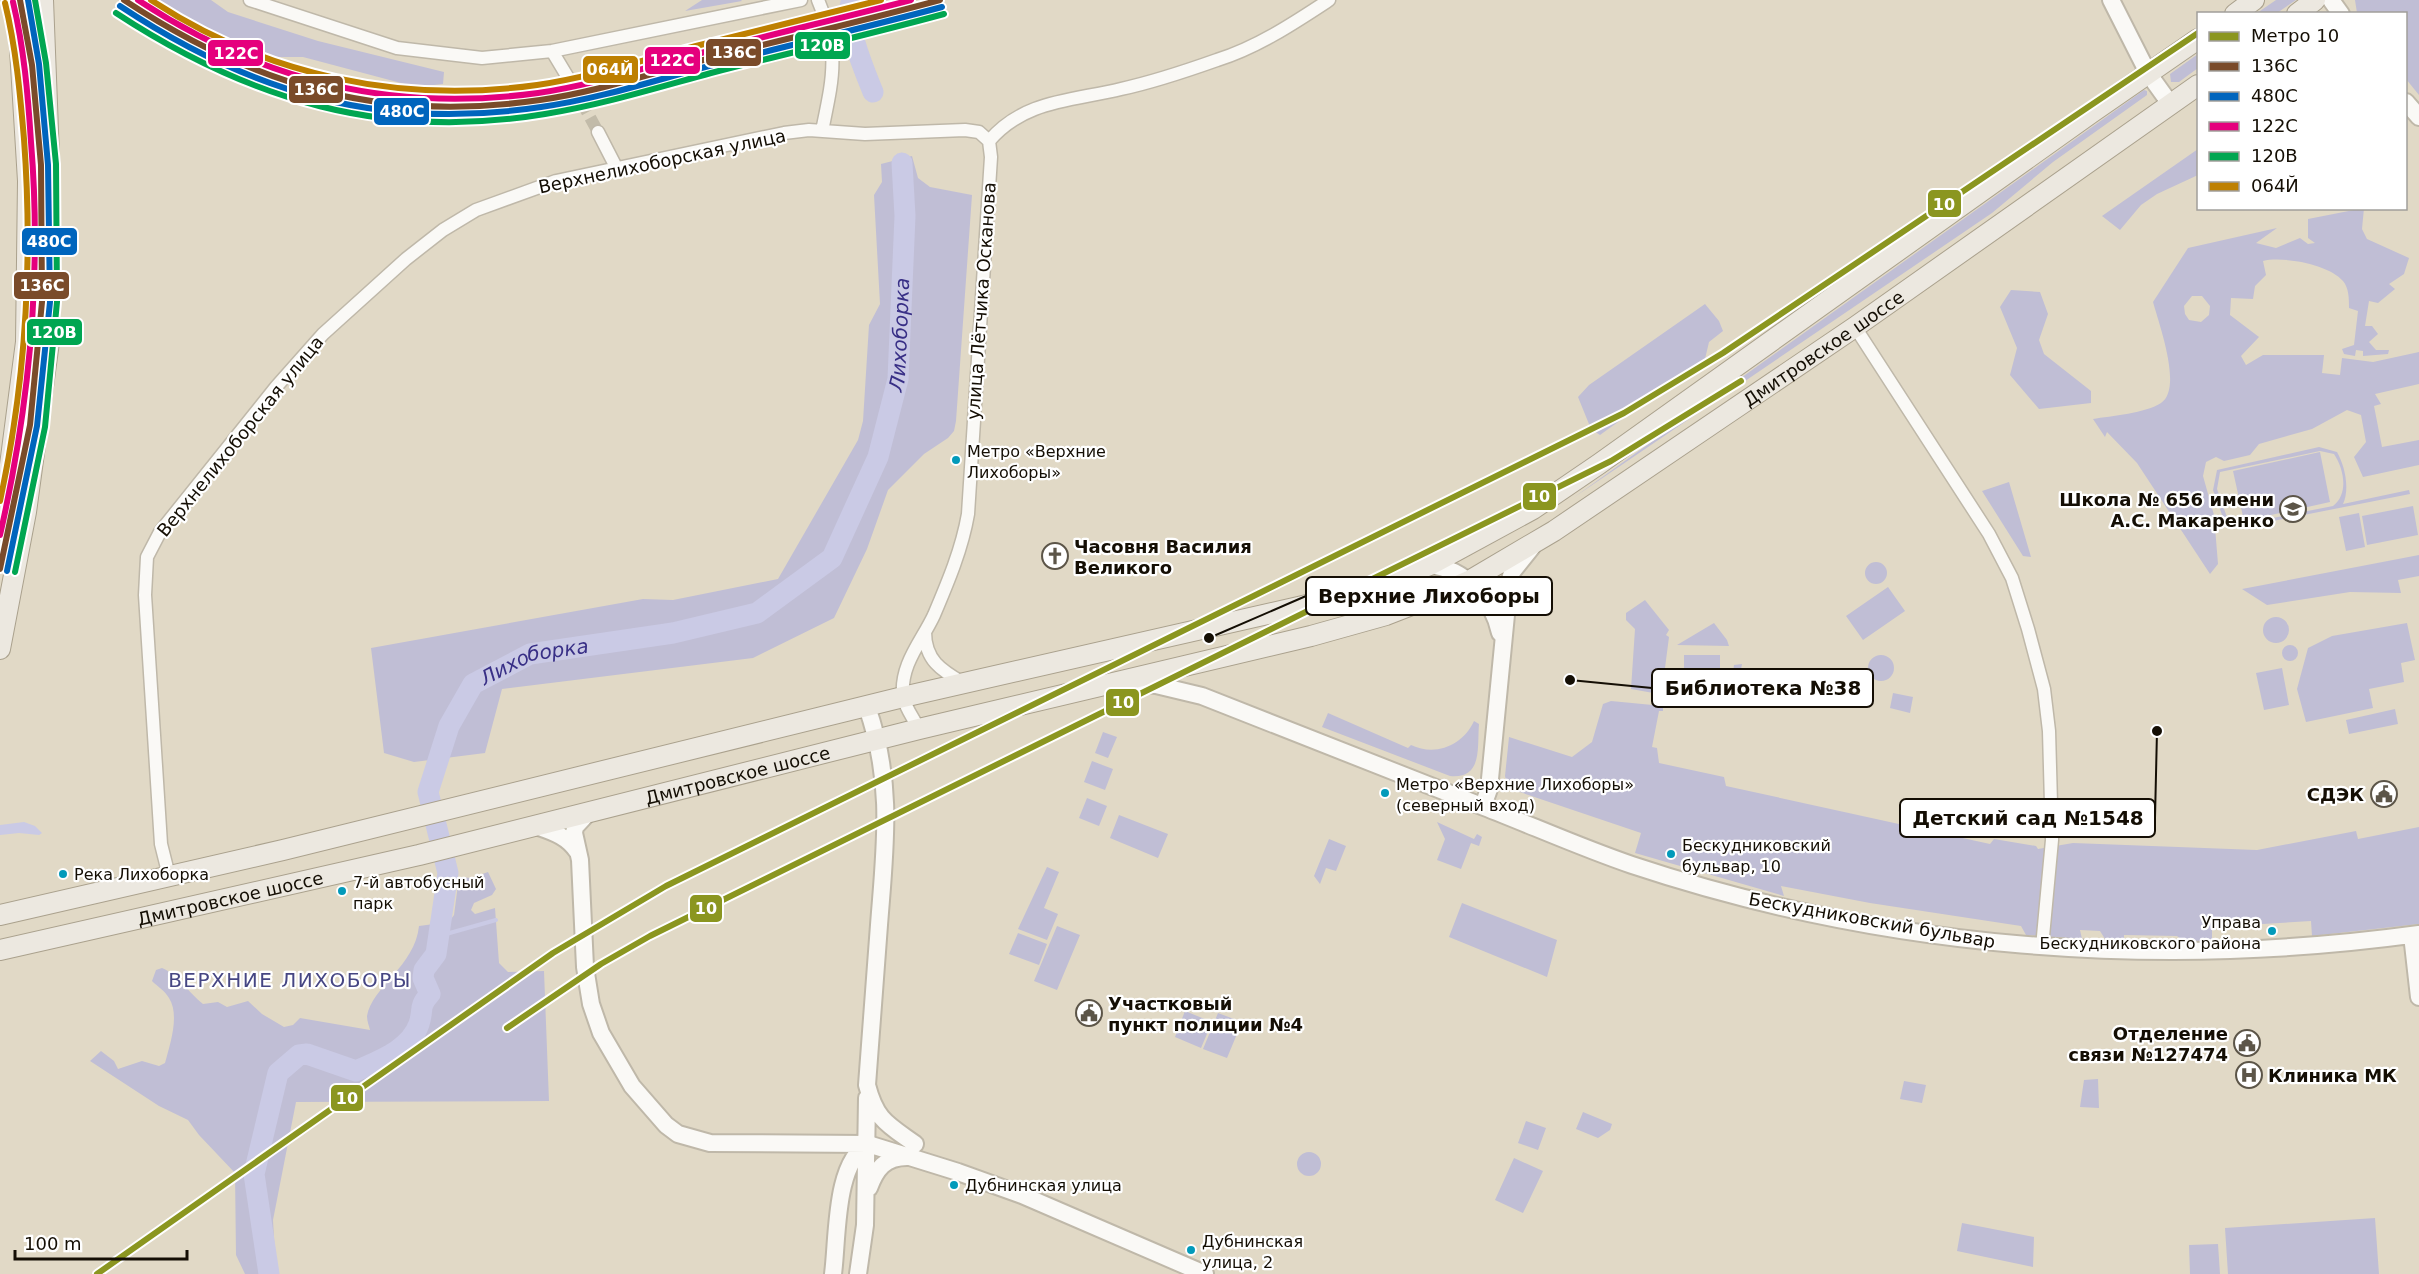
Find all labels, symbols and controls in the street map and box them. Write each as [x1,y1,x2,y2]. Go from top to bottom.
legend [2197,12,2407,210]
text: Метро 10 [2251,25,2339,46]
line badge: 120В [794,31,851,60]
text: 120В [799,36,845,55]
line badge: 136С [705,38,762,67]
line badge: 122С [207,39,264,67]
text: 136С [711,43,757,62]
text: 122С [213,44,259,63]
line badge: 122С [644,46,701,75]
text: 122С [649,51,695,70]
line badge: 064Й [582,55,639,84]
text: 136С [2251,55,2298,76]
text: 064Й [587,60,633,79]
line badge: 136С [288,75,344,104]
text: 136С [293,80,339,99]
text: 480С [2251,85,2298,106]
line badge: 480С [373,97,430,126]
text: 480С [379,102,425,121]
text: 122С [2251,115,2298,136]
street label: Верхнелихоборская улица [536,125,788,197]
text: 120В [2251,145,2298,166]
text: 064Й [2251,175,2299,196]
street label: улица Лётчика Осканова [962,181,1000,421]
line badge: 10 [1927,189,1962,218]
text: 10 [1933,195,1955,214]
line badge: 480С [21,227,78,256]
text: 480С [26,232,72,251]
line badge: 136С [13,271,70,300]
text: 136С [19,276,65,295]
water label: Лихоборка [883,277,914,395]
street label: Дмитровское шоссе [1739,286,1908,410]
line badge: 120В [26,318,83,346]
text: 120В [31,323,77,342]
street label: Верхнелихоборская улица [152,331,328,541]
place label: Метро «Верхние Лихоборы» [967,442,1106,482]
marker: Метро «Верхние Лихоборы» [950,454,962,466]
line badge: 10 [1522,482,1557,511]
text: 10 [1528,487,1550,506]
place label: Школа № 656 имени А.С. Макаренко [2059,489,2274,531]
school or university icon: Школа № 656 имени А.С. Макаренко [2278,494,2308,524]
place label: Часовня Василия Великого [1074,536,1252,578]
church icon: Часовня Василия Великого [1040,541,1070,571]
callout: Верхние Лихоборы [1306,577,1552,615]
text: Верхние Лихоборы [1318,584,1540,608]
water label: Лихоборка [475,634,590,691]
callout: Библиотека №38 [1652,669,1873,707]
text: Библиотека №38 [1665,676,1861,700]
line badge: 10 [1105,688,1140,717]
text: 10 [1112,693,1134,712]
street label: Дмитровское шоссе [643,741,832,808]
place label: Метро «Верхние Лихоборы» (северный вход) [1396,775,1634,815]
public building icon: СДЭК [2369,779,2399,809]
place label: СДЭК [2307,784,2364,805]
marker: Метро «Верхние Лихоборы» (северный вход) [1379,787,1391,799]
callout: Детский сад №1548 [1900,799,2155,837]
text: Детский сад №1548 [1912,806,2144,830]
place label: Бескудниковский бульвар, 10 [1682,836,1831,876]
marker: Бескудниковский бульвар, 10 [1665,848,1677,860]
place label: Река Лихоборка [74,865,209,884]
street label: Дмитровское шоссе [135,867,325,929]
marker: Река Лихоборка [57,868,69,880]
place label: 7-й автобусный парк [353,873,484,913]
marker: 7-й автобусный парк [336,885,348,897]
street label: Бескудниковский бульвар [1747,888,1997,952]
line badge: 10 [689,894,723,923]
text: 10 [695,899,717,918]
place label: Управа Бескудниковского района [2040,913,2261,953]
marker: Управа Бескудниковского района [2266,925,2278,937]
district label: ВЕРХНИЕ ЛИХОБОРЫ [168,968,412,992]
place label: Участковый пункт полиции №4 [1108,993,1303,1035]
public building icon: Участковый пункт полиции №4 [1074,998,1104,1028]
place label: Отделение связи №127474 [2068,1023,2228,1065]
public building icon: Отделение связи №127474 [2232,1028,2262,1058]
hospital icon: Клиника МК [2234,1060,2264,1090]
place label: Клиника МК [2268,1065,2397,1086]
line badge: 10 [330,1084,364,1112]
text: 10 [336,1089,358,1108]
place label: Дубнинская улица [965,1176,1122,1195]
marker: Дубнинская улица [948,1179,960,1191]
scale bar [15,1223,188,1261]
place label: Дубнинская улица, 2 [1202,1232,1303,1272]
text: 100 m [24,1233,82,1254]
marker: Дубнинская улица, 2 [1185,1244,1197,1256]

